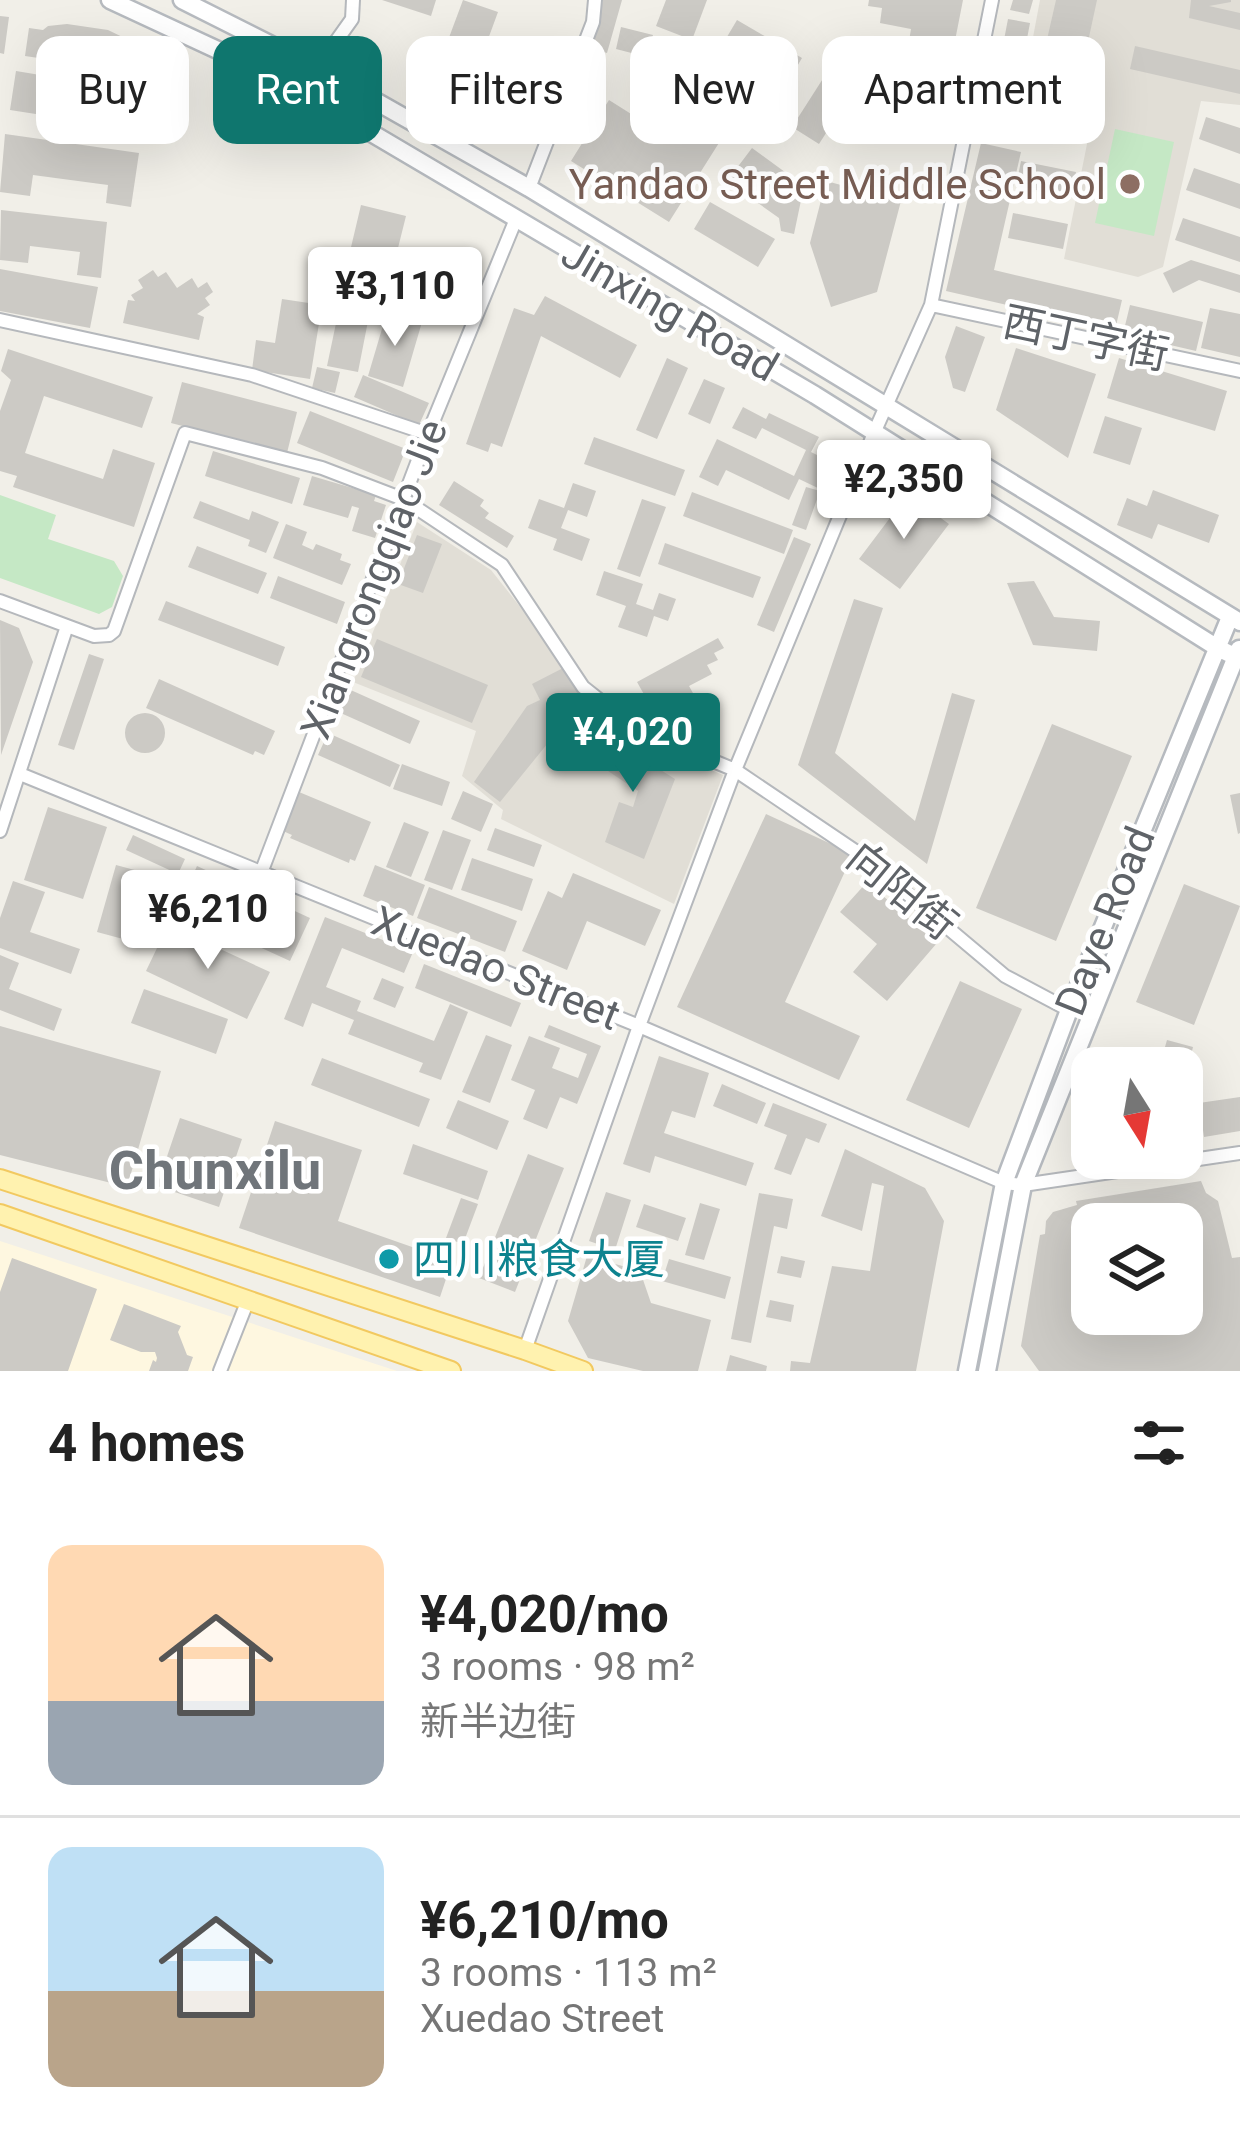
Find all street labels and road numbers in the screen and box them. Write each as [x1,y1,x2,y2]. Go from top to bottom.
street label: Jinxing Road [553,228,787,392]
street label: 西丁字街 [999,297,1173,379]
street label: Xiangrongqiao Jie [291,413,457,745]
street label: Daye Road [1045,820,1165,1022]
street label: 向阳街 [838,832,966,950]
street label: Xuedao Street [365,896,627,1040]

